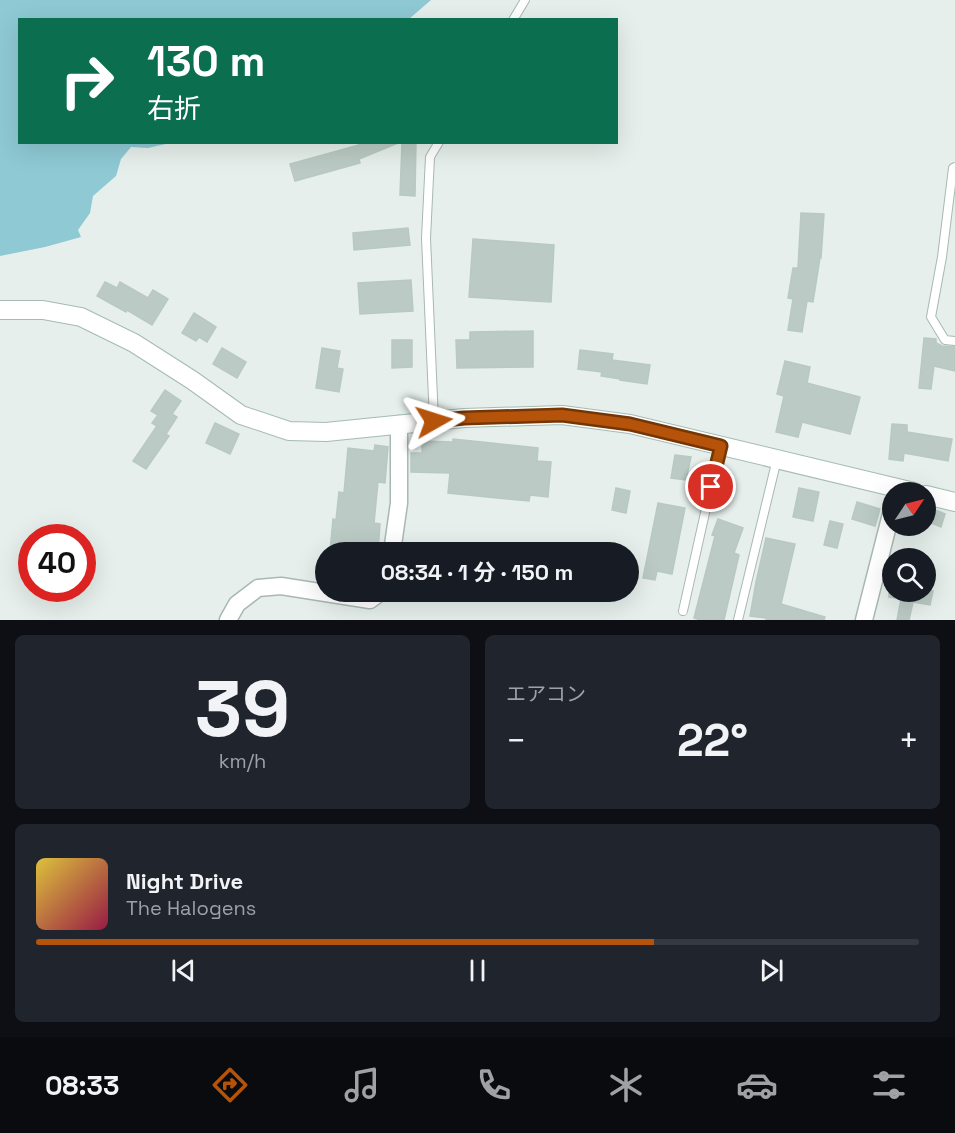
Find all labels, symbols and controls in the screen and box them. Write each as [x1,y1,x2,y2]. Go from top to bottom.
text: 130 m [147,35,265,88]
icon: right [48,42,126,120]
text: 右折 [147,91,201,126]
position arrow [402,389,466,453]
pin [685,461,736,512]
icon: arrive [694,470,727,503]
north arrow [882,482,936,536]
map controls [882,482,936,602]
speed limit sign: 40 [18,524,96,602]
button: search [882,548,936,602]
text: 08:34 · 1 分 · 150 m [381,558,573,586]
text: 39 [195,659,290,759]
text: エアコン [506,681,586,707]
text: 22° [677,712,748,769]
text: − [506,720,526,762]
text: + [899,720,919,762]
text: km/h [219,748,266,774]
text: Night Drive [126,867,243,895]
text: The Halogens [126,895,256,921]
icon: previous [167,954,200,987]
icon: pause [461,954,494,987]
icon: next [755,954,788,987]
icon: directions [209,1064,251,1106]
icon: music [341,1064,383,1106]
icon: phone [473,1064,515,1106]
icon: climate [605,1064,647,1106]
icon: car [736,1064,778,1106]
icon: filters [868,1064,910,1106]
text: 08:33 [45,1068,119,1103]

